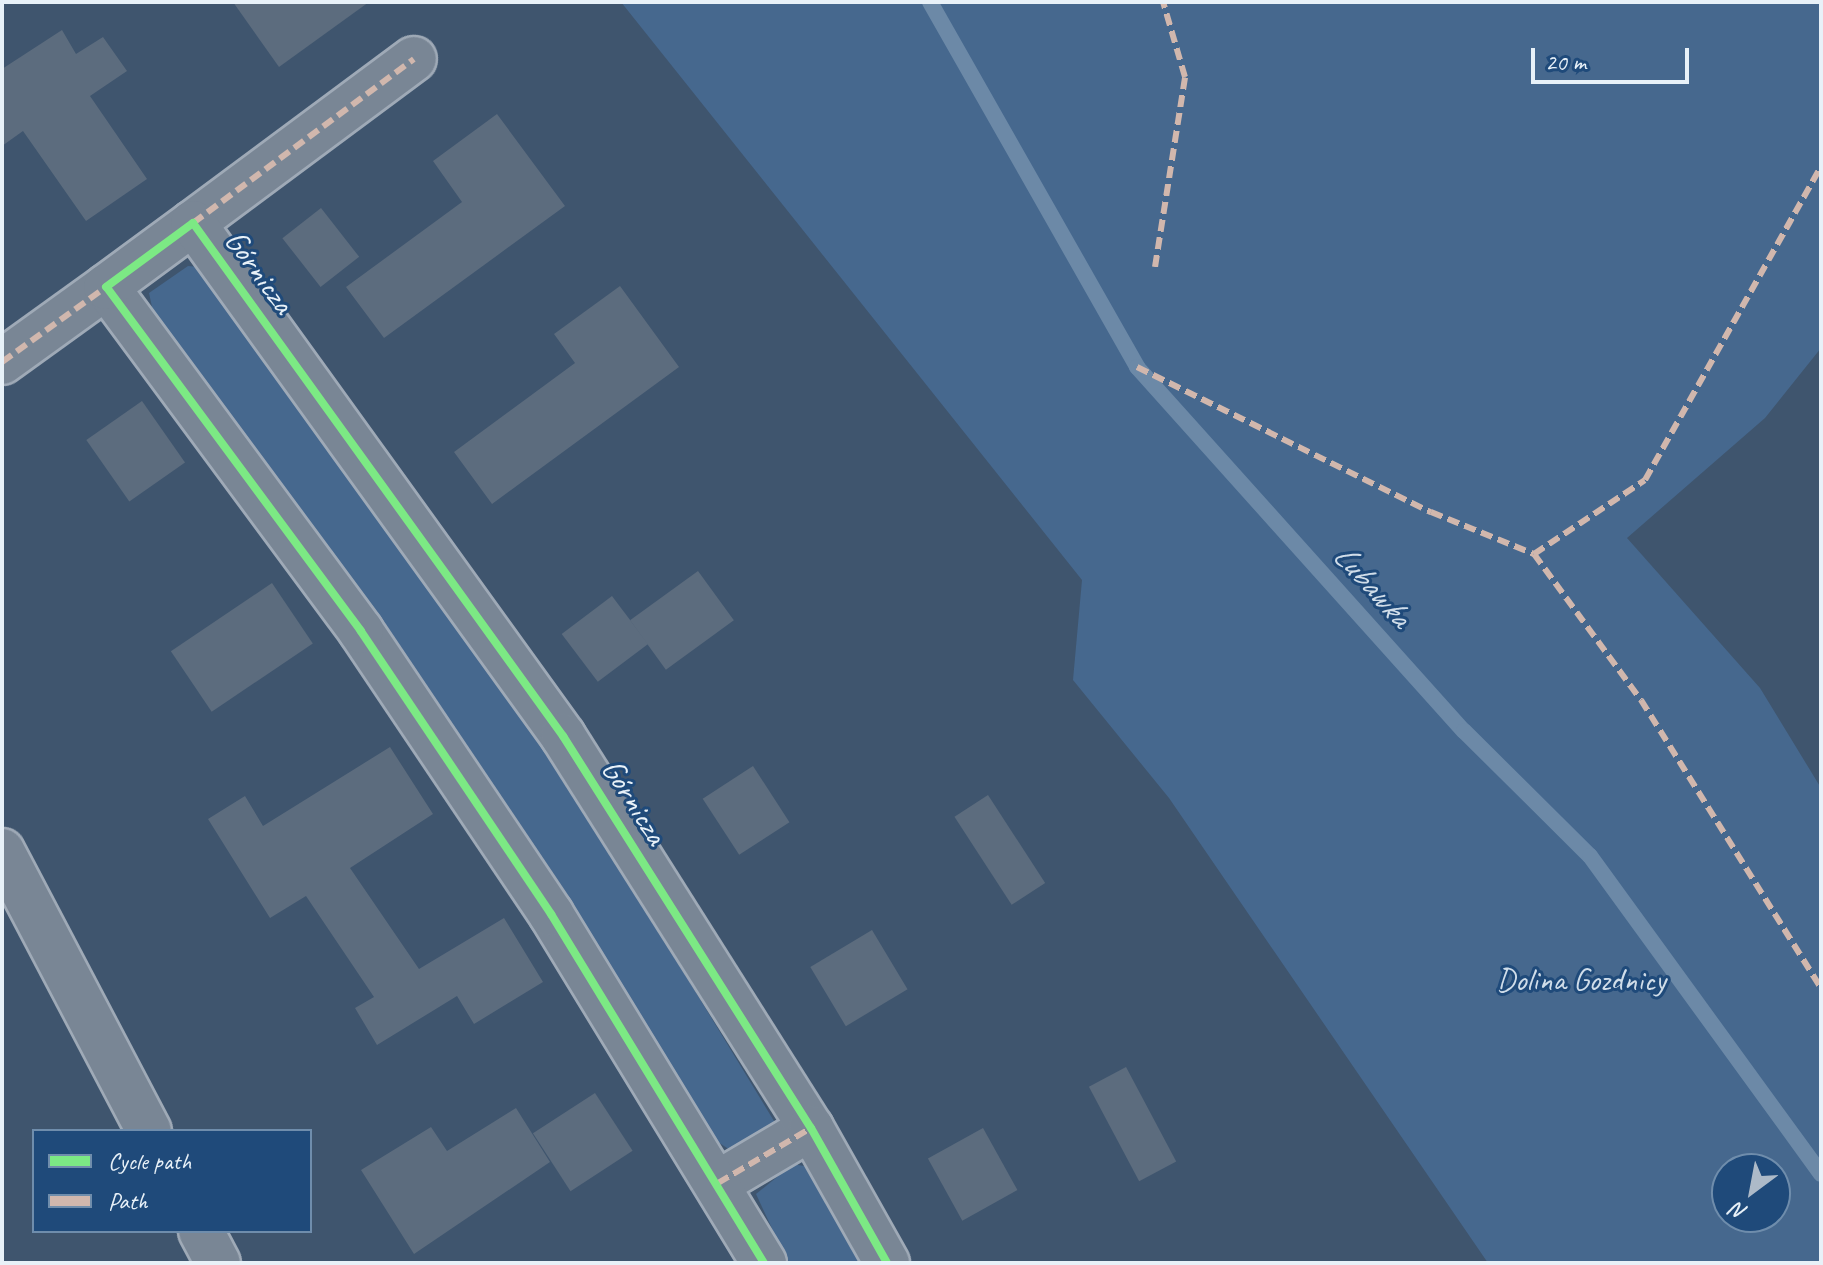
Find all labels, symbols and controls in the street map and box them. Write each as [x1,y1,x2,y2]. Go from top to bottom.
scale bar [1535,32,1693,82]
text: 20 m [1545,47,1586,77]
street label: Górnicza [216,223,302,321]
water label: Lubawka [1325,535,1421,635]
street label: Górnicza [593,752,675,852]
park label: Dolina Gozdnicy [1497,961,1665,999]
legend [32,1129,312,1233]
text: Cycle path [108,1146,191,1176]
north arrow [1711,1153,1791,1233]
text: Path [108,1186,148,1216]
text: N [1726,1196,1753,1227]

